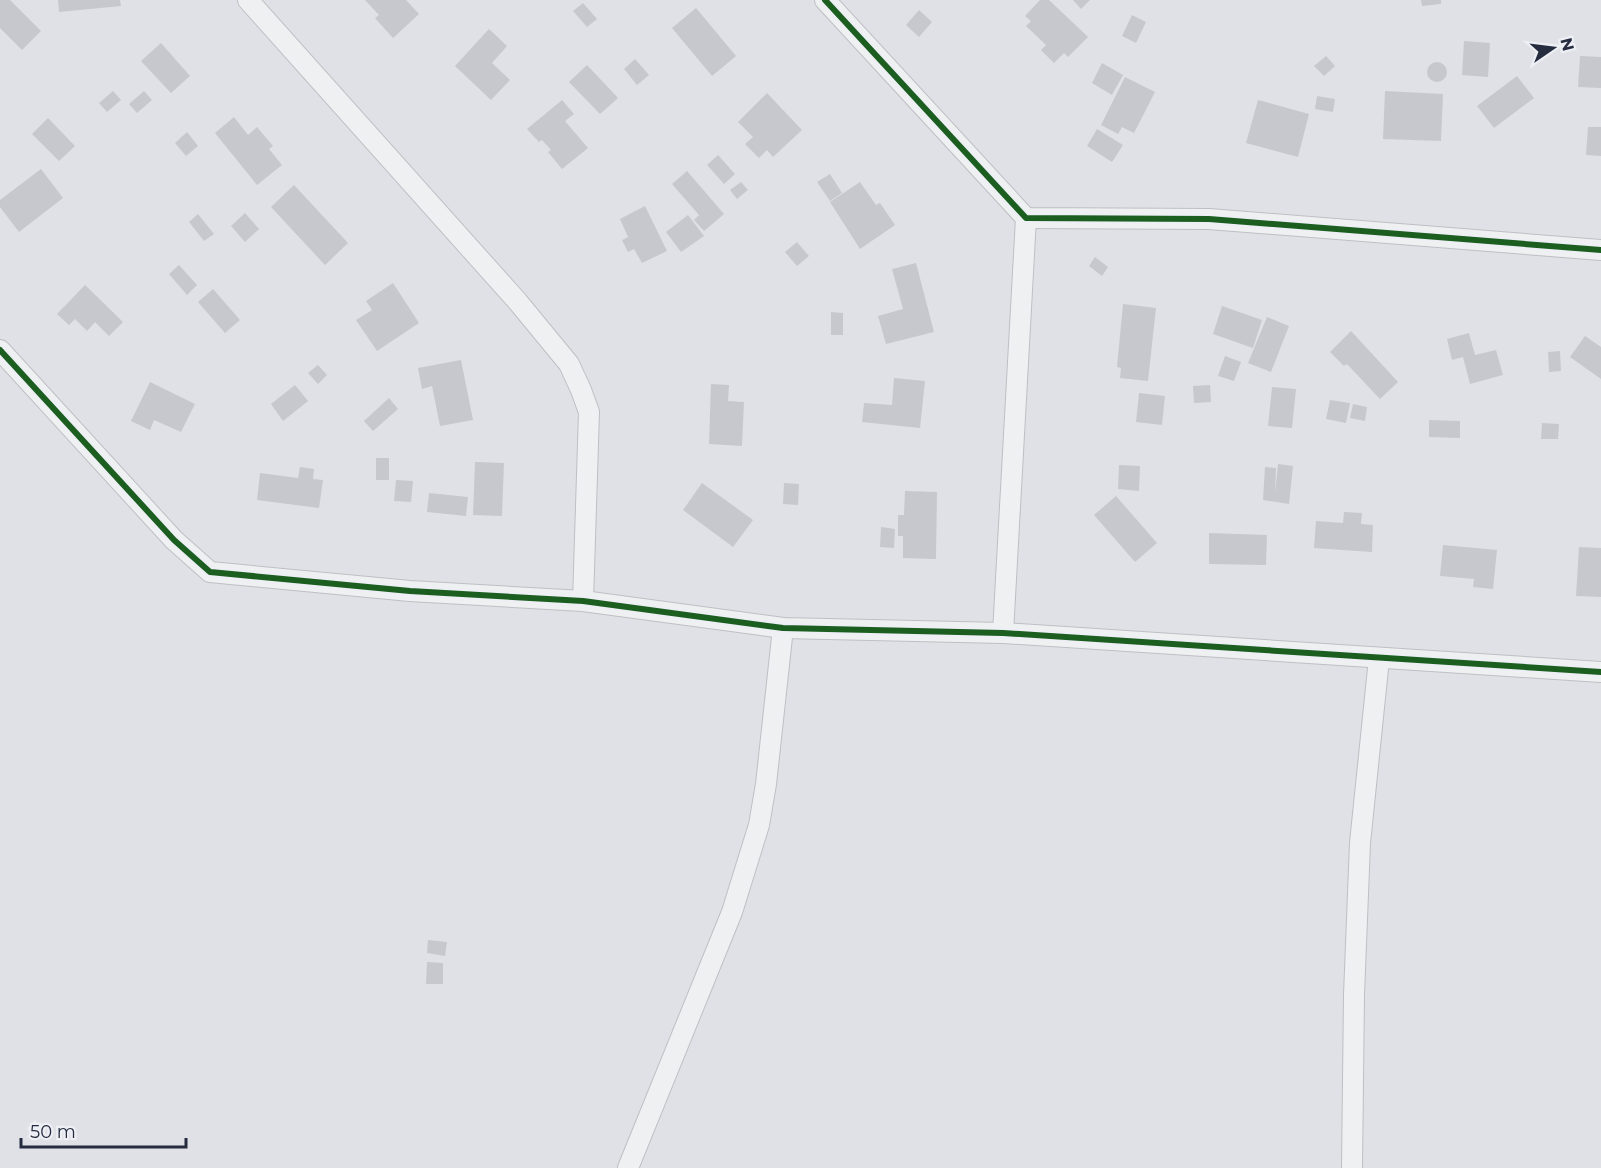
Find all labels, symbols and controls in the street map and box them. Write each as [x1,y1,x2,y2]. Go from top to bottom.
north arrow [1523,18,1583,78]
text: N [1556,36,1578,53]
scale bar [21,1111,186,1149]
text: 50 m [30,1121,76,1143]

